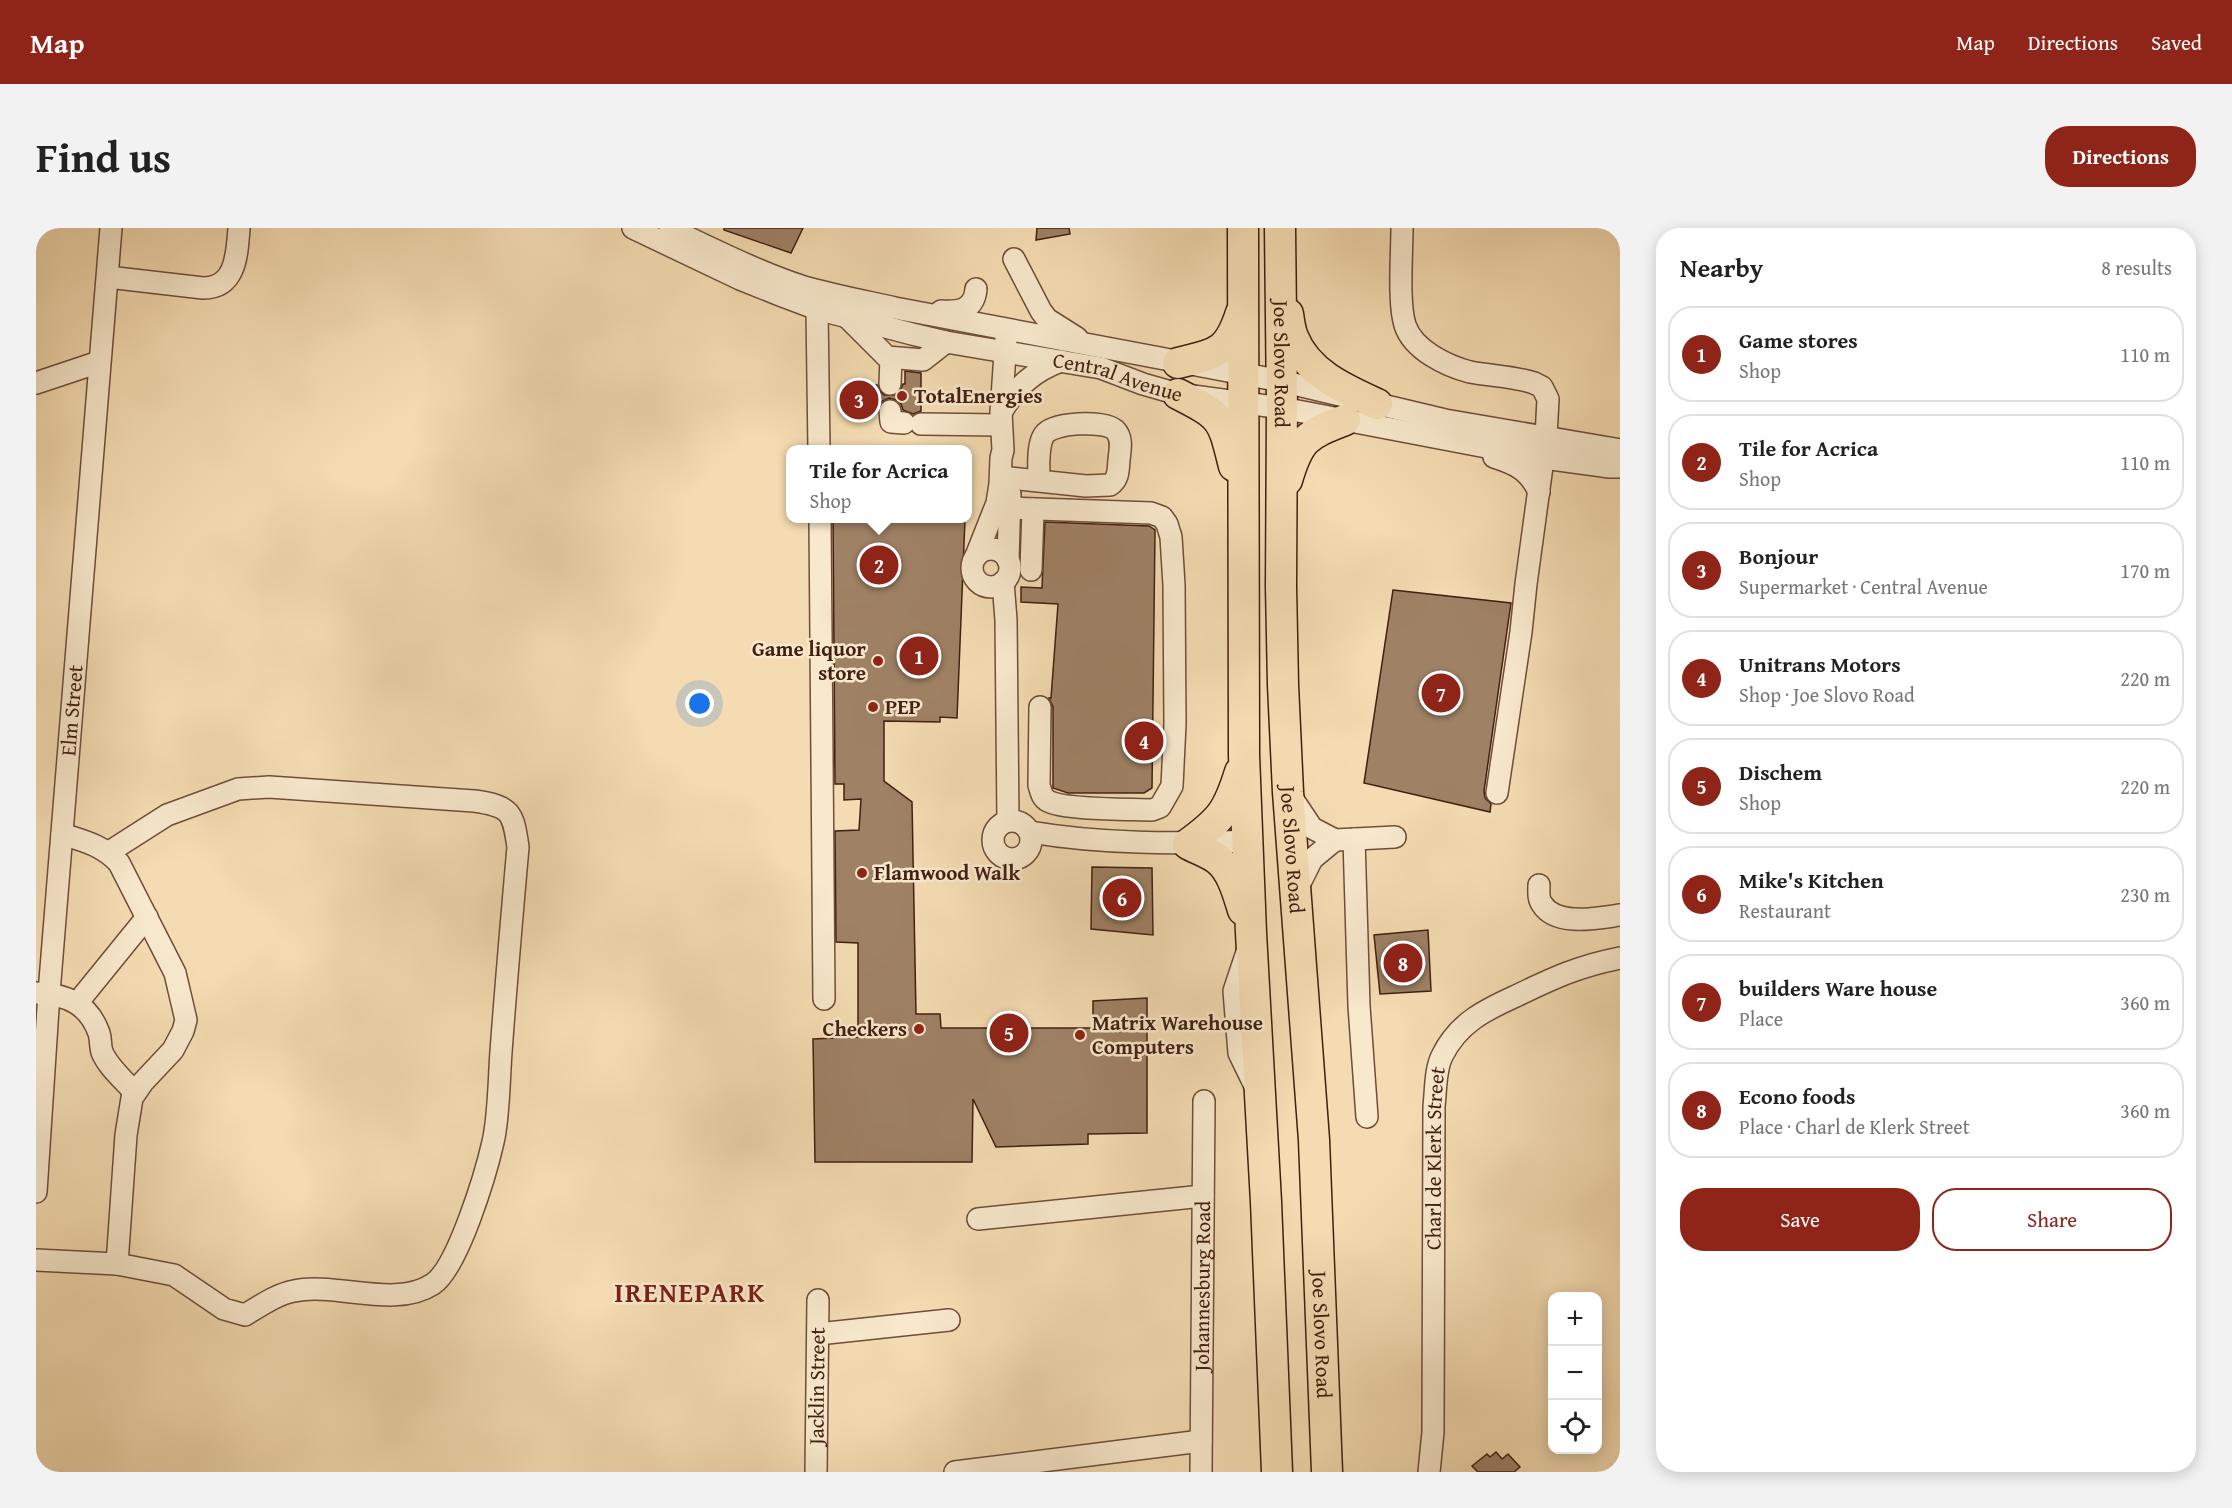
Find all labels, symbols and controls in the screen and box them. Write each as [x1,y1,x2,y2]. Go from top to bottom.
text: Map [30,22,84,63]
text: Map [1956,27,1995,58]
text: Directions [2028,27,2118,58]
text: Saved [2151,27,2202,58]
text: Find us [36,126,171,187]
button: Directions [2045,126,2196,187]
text: Nearby [1680,248,1763,287]
text: 8 results [2101,253,2172,282]
street label: Joe Slovo Road [1266,297,1298,429]
text: Game stores [1739,324,1858,356]
text: 1 [1696,340,1707,369]
text: 110 m [2120,340,2170,369]
street label: Central Avenue [1051,344,1187,410]
text: Shop [1739,356,1781,385]
pin: 3 [840,378,878,423]
place label: TotalEnergies [914,380,1043,411]
marker: TotalEnergies [895,389,909,403]
text: Tile for Acrica [1739,432,1878,464]
popup [786,445,972,523]
text: 2 [1696,448,1707,477]
text: 110 m [2120,448,2170,477]
text: Tile for Acrica [809,454,949,486]
text: Shop [1739,464,1781,493]
text: Shop [809,486,851,515]
text: Bonjour [1739,540,1818,572]
pin: 2 [860,542,898,588]
text: 3 [1696,556,1707,585]
text: 170 m [2120,556,2170,585]
text: Supermarket · Central Avenue [1739,572,1988,601]
place label: Game liquor store [752,633,866,688]
pin: 1 [900,634,938,678]
text: Unitrans Motors [1739,648,1901,680]
marker: Game liquor store [871,654,885,668]
street label: Elm Street [52,663,91,757]
text: 4 [1696,664,1707,693]
text: 220 m [2120,664,2170,693]
pin: 7 [1422,670,1460,716]
text: Shop · Joe Slovo Road [1739,680,1915,709]
your location [685,689,714,718]
place label: PEP [885,691,921,722]
marker: PEP [866,700,880,714]
pin: 4 [1124,718,1164,764]
text: Dischem [1739,756,1822,788]
text: 5 [1696,772,1707,801]
text: 220 m [2120,772,2170,801]
street label: Joe Slovo Road [1273,782,1313,915]
text: Shop [1739,788,1781,817]
place label: Flamwood Walk [874,857,1021,888]
text: Mike's Kitchen [1739,864,1884,896]
marker: Flamwood Walk [855,866,869,880]
pin: 6 [1102,876,1142,920]
text: 6 [1696,880,1707,909]
text: 230 m [2120,880,2170,909]
text: Restaurant [1739,896,1831,925]
pin: 8 [1384,940,1422,986]
text: builders Ware house [1739,972,1937,1004]
text: 7 [1696,988,1707,1017]
text: 360 m [2120,988,2170,1017]
text: Place [1739,1004,1783,1033]
place label: Matrix Warehouse Computers [1092,1007,1263,1062]
pin: 5 [990,1010,1028,1056]
place label: Checkers [823,1013,907,1044]
marker: Checkers [912,1022,926,1036]
marker: Matrix Warehouse Computers [1073,1028,1087,1042]
street label: Charl de Klerk Street [1418,1063,1453,1250]
text: Econo foods [1739,1080,1855,1112]
text: 8 [1696,1096,1707,1125]
text: 360 m [2120,1096,2170,1125]
text: Place · Charl de Klerk Street [1739,1112,1970,1141]
button: Save [1680,1188,1920,1251]
button: Share [1932,1188,2172,1251]
street label: Johannesburg Road [1186,1200,1218,1375]
street label: Joe Slovo Road [1304,1267,1340,1400]
district label: IRENEPARK [614,1272,766,1312]
map controls [1548,1292,1602,1454]
button: + [1548,1292,1602,1346]
street label: Jacklin Street [800,1326,833,1448]
button: − [1548,1346,1602,1400]
button: locate [1548,1400,1602,1454]

